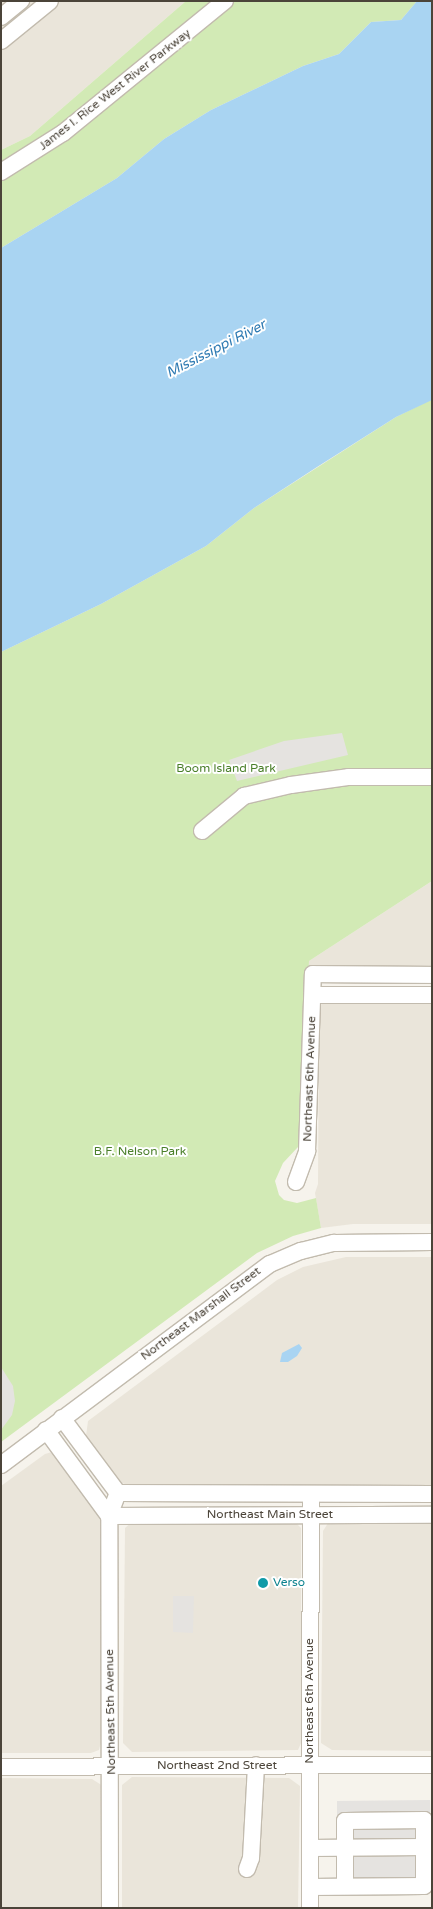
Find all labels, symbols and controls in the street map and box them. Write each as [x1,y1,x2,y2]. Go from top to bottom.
street label: James I. Rice West River Parkway [36,26,194,154]
water label: Mississippi River [163,317,269,381]
park label: Boom Island Park [176,762,276,776]
street label: Northeast 6th Avenue [301,1016,319,1142]
park label: B.F. Nelson Park [94,1145,186,1159]
street label: Northeast Marshall Street [138,1264,264,1364]
street label: Northeast Main Street [207,1508,333,1522]
place label: Verso [273,1576,305,1590]
marker: Verso [257,1577,269,1589]
street label: Northeast 6th Avenue [303,1638,317,1764]
street label: Northeast 5th Avenue [103,1649,119,1775]
street label: Northeast 2nd Street [157,1759,277,1773]

